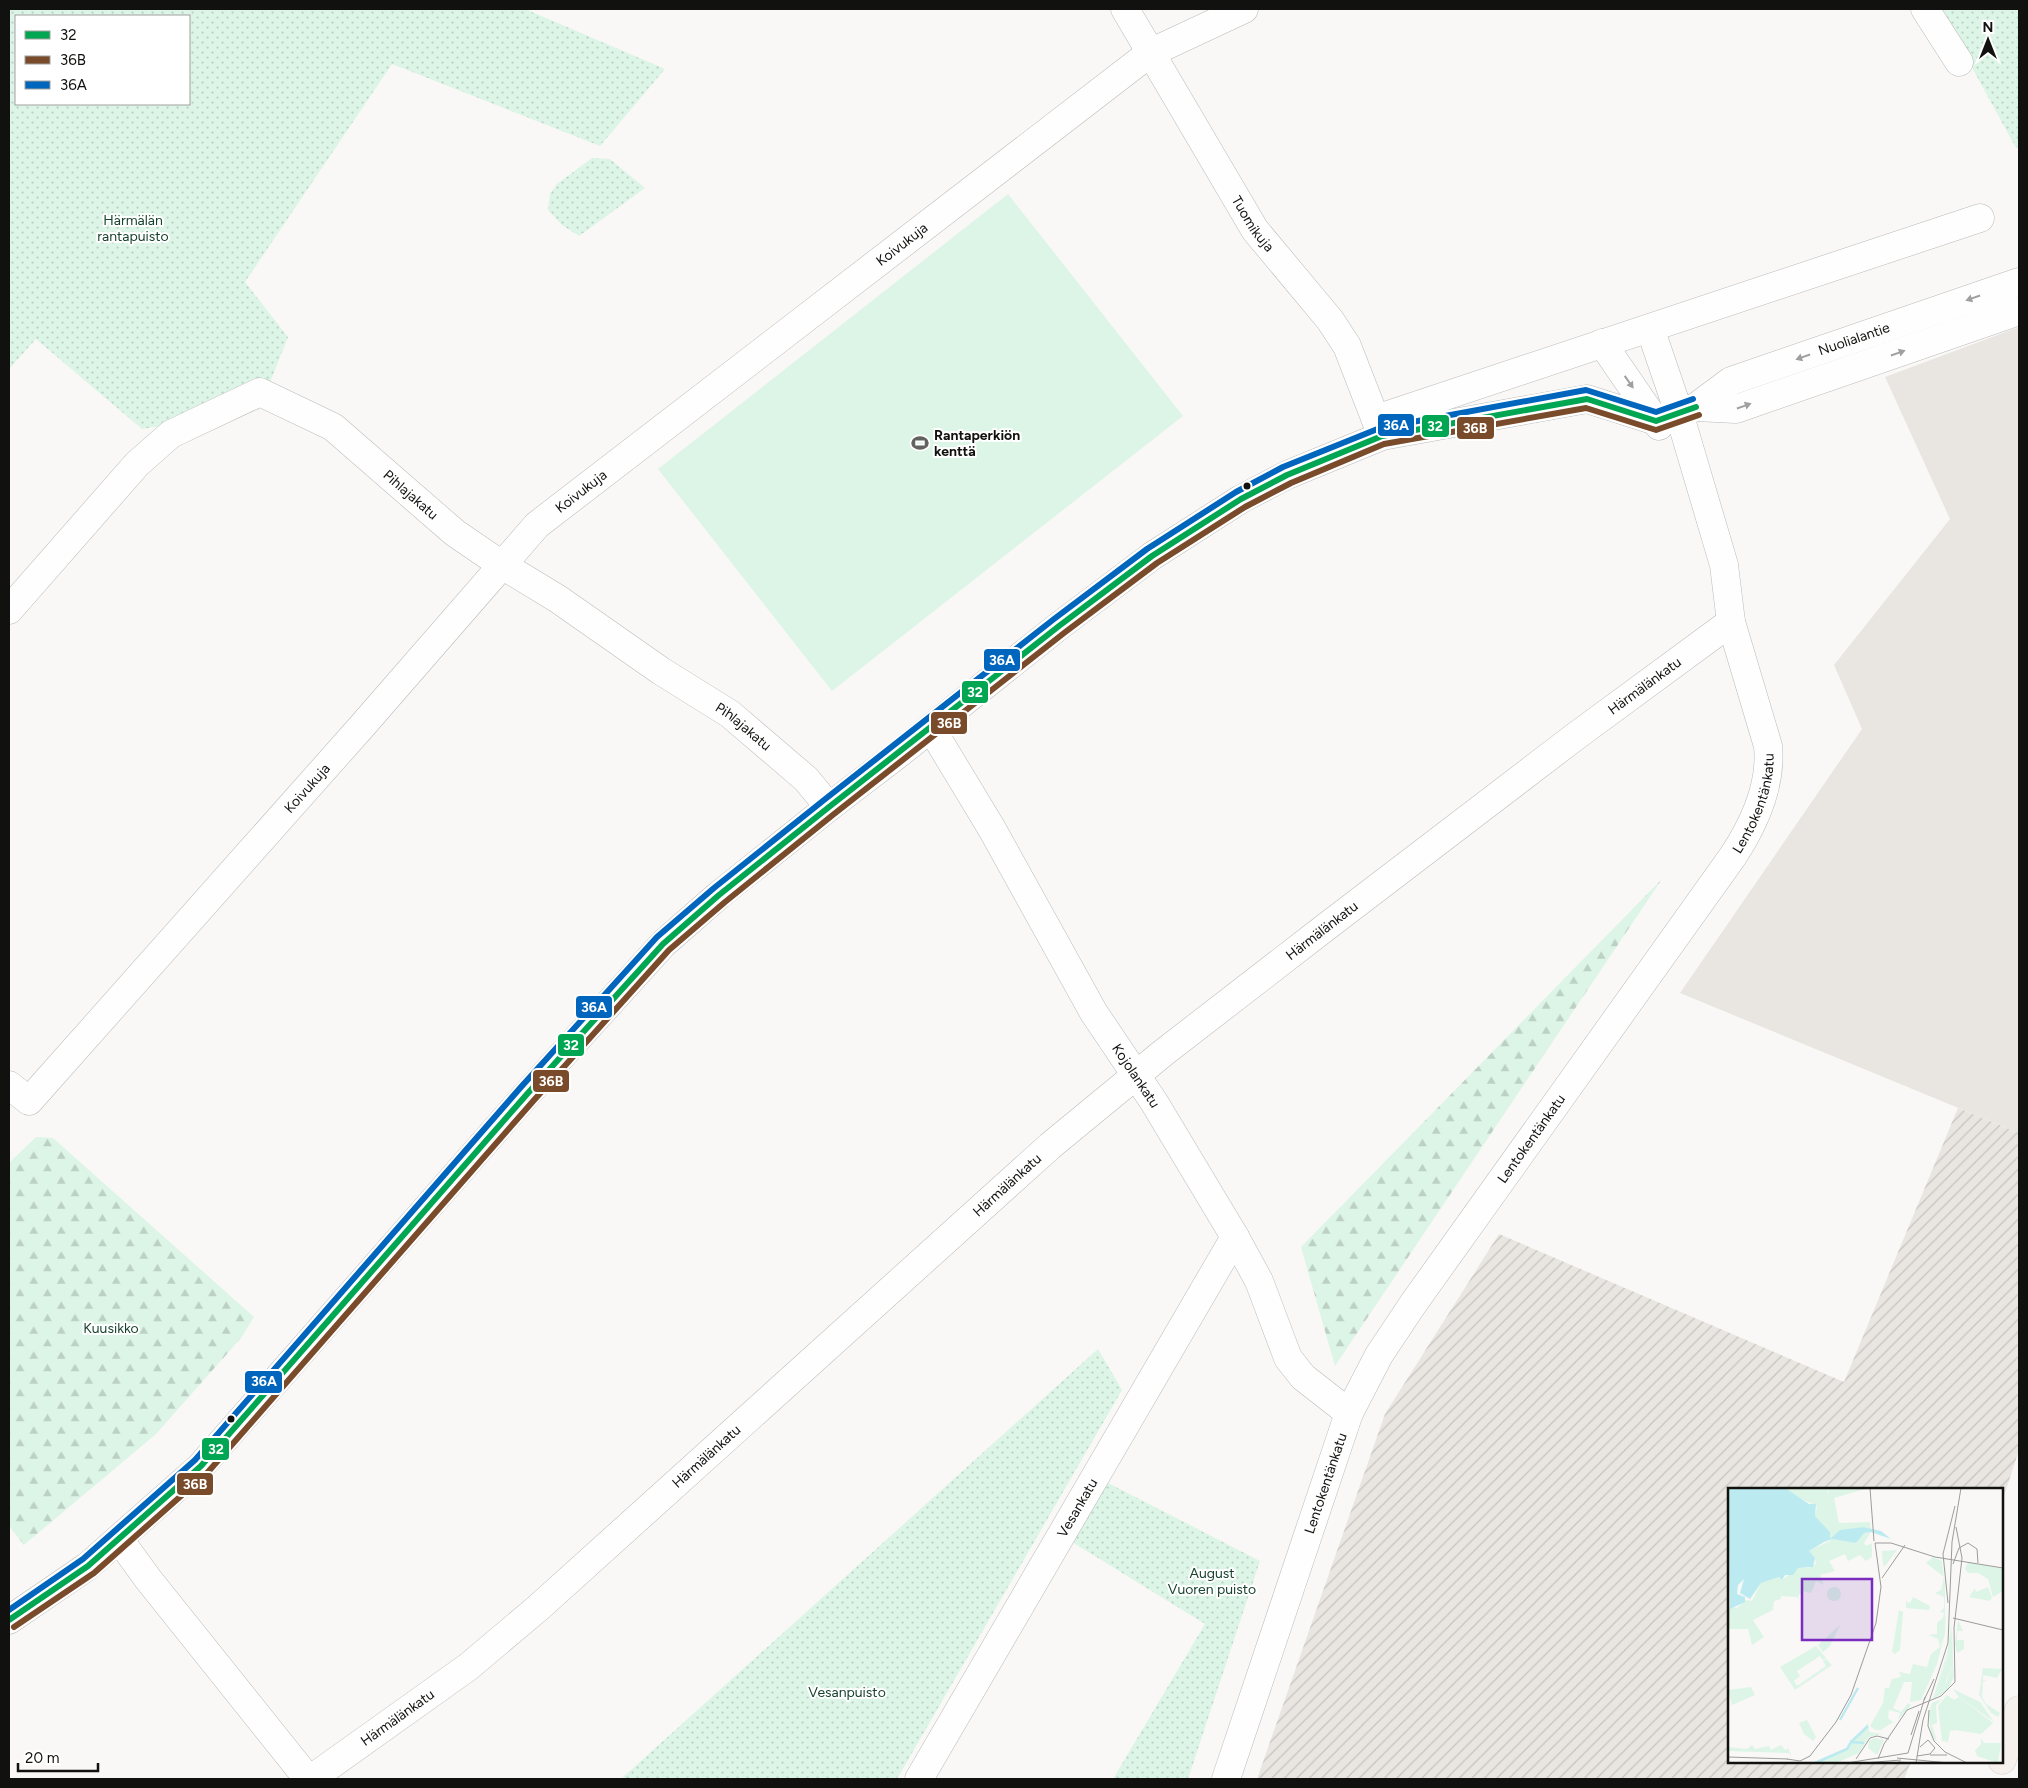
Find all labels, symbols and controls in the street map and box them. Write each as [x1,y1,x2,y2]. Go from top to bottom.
legend [15,15,190,105]
north arrow [1963,15,2013,65]
text: N [1983,19,1993,36]
text: 32 [60,26,77,44]
text: 36B [60,51,86,69]
text: 36A [60,76,87,94]
street label: Tuomikuja [1228,193,1277,255]
park label: Härmälän rantapuisto [97,212,169,245]
street label: Koivukuja [873,219,931,270]
one-way arrow [1965,294,1980,302]
street label: Nuolialantie [1816,319,1892,359]
one-way arrow [1890,349,1905,356]
one-way arrow [1795,353,1810,361]
one-way arrow [1624,375,1634,389]
one-way arrow [1737,402,1752,410]
line badge: 36A [1377,413,1415,437]
line badge: 32 [1421,414,1450,438]
line badge: 36B [1456,416,1495,440]
text: 36A [1383,417,1409,434]
text: 32 [1427,418,1443,435]
text: 36B [1463,420,1488,437]
place label: Rantaperkiön kenttä [934,427,1020,460]
sports icon: Rantaperkiön kenttä [910,433,930,453]
street label: Koivukuja [552,466,610,517]
street label: Pihlajakatu [380,467,441,523]
unlabelled marker [1242,481,1252,491]
line badge: 36A [983,648,1021,672]
text: 36A [989,652,1015,669]
street label: Härmälänkatu [1605,654,1685,718]
line badge: 32 [961,680,989,704]
text: 32 [967,684,983,701]
street label: Pihlajakatu [712,699,775,754]
line badge: 36B [930,711,968,735]
text: 36B [937,715,962,732]
street label: Lentokentänkatu [1729,753,1778,857]
street label: Koivukuja [281,760,334,817]
street label: Härmälänkatu [1283,898,1361,964]
line badge: 36A [575,995,613,1019]
text: 36A [581,999,607,1016]
line badge: 32 [557,1033,585,1057]
text: 32 [563,1037,579,1054]
street label: Kojolankatu [1108,1041,1163,1111]
line badge: 36B [532,1069,570,1093]
text: 36B [539,1073,564,1090]
street label: Lentokentänkatu [1494,1091,1569,1187]
street label: Härmälänkatu [969,1150,1045,1220]
park label: Kuusikko [83,1320,139,1337]
line badge: 36A [244,1370,283,1394]
text: 36A [251,1373,277,1390]
unlabelled marker [226,1414,236,1424]
street label: Härmälänkatu [669,1421,744,1492]
street label: Lentokentänkatu [1301,1431,1351,1536]
line badge: 32 [201,1437,230,1461]
text: 32 [208,1441,224,1458]
line badge: 36B [176,1472,214,1496]
text: 36B [183,1476,208,1493]
street label: Vesankatu [1054,1476,1101,1540]
inset map [1728,1488,2003,1763]
park label: August Vuoren puisto [1168,1565,1256,1598]
park label: Vesanpuisto [808,1684,886,1701]
street label: Härmälänkatu [357,1686,438,1750]
scale bar [18,1740,98,1772]
text: 20 m [25,1749,59,1767]

